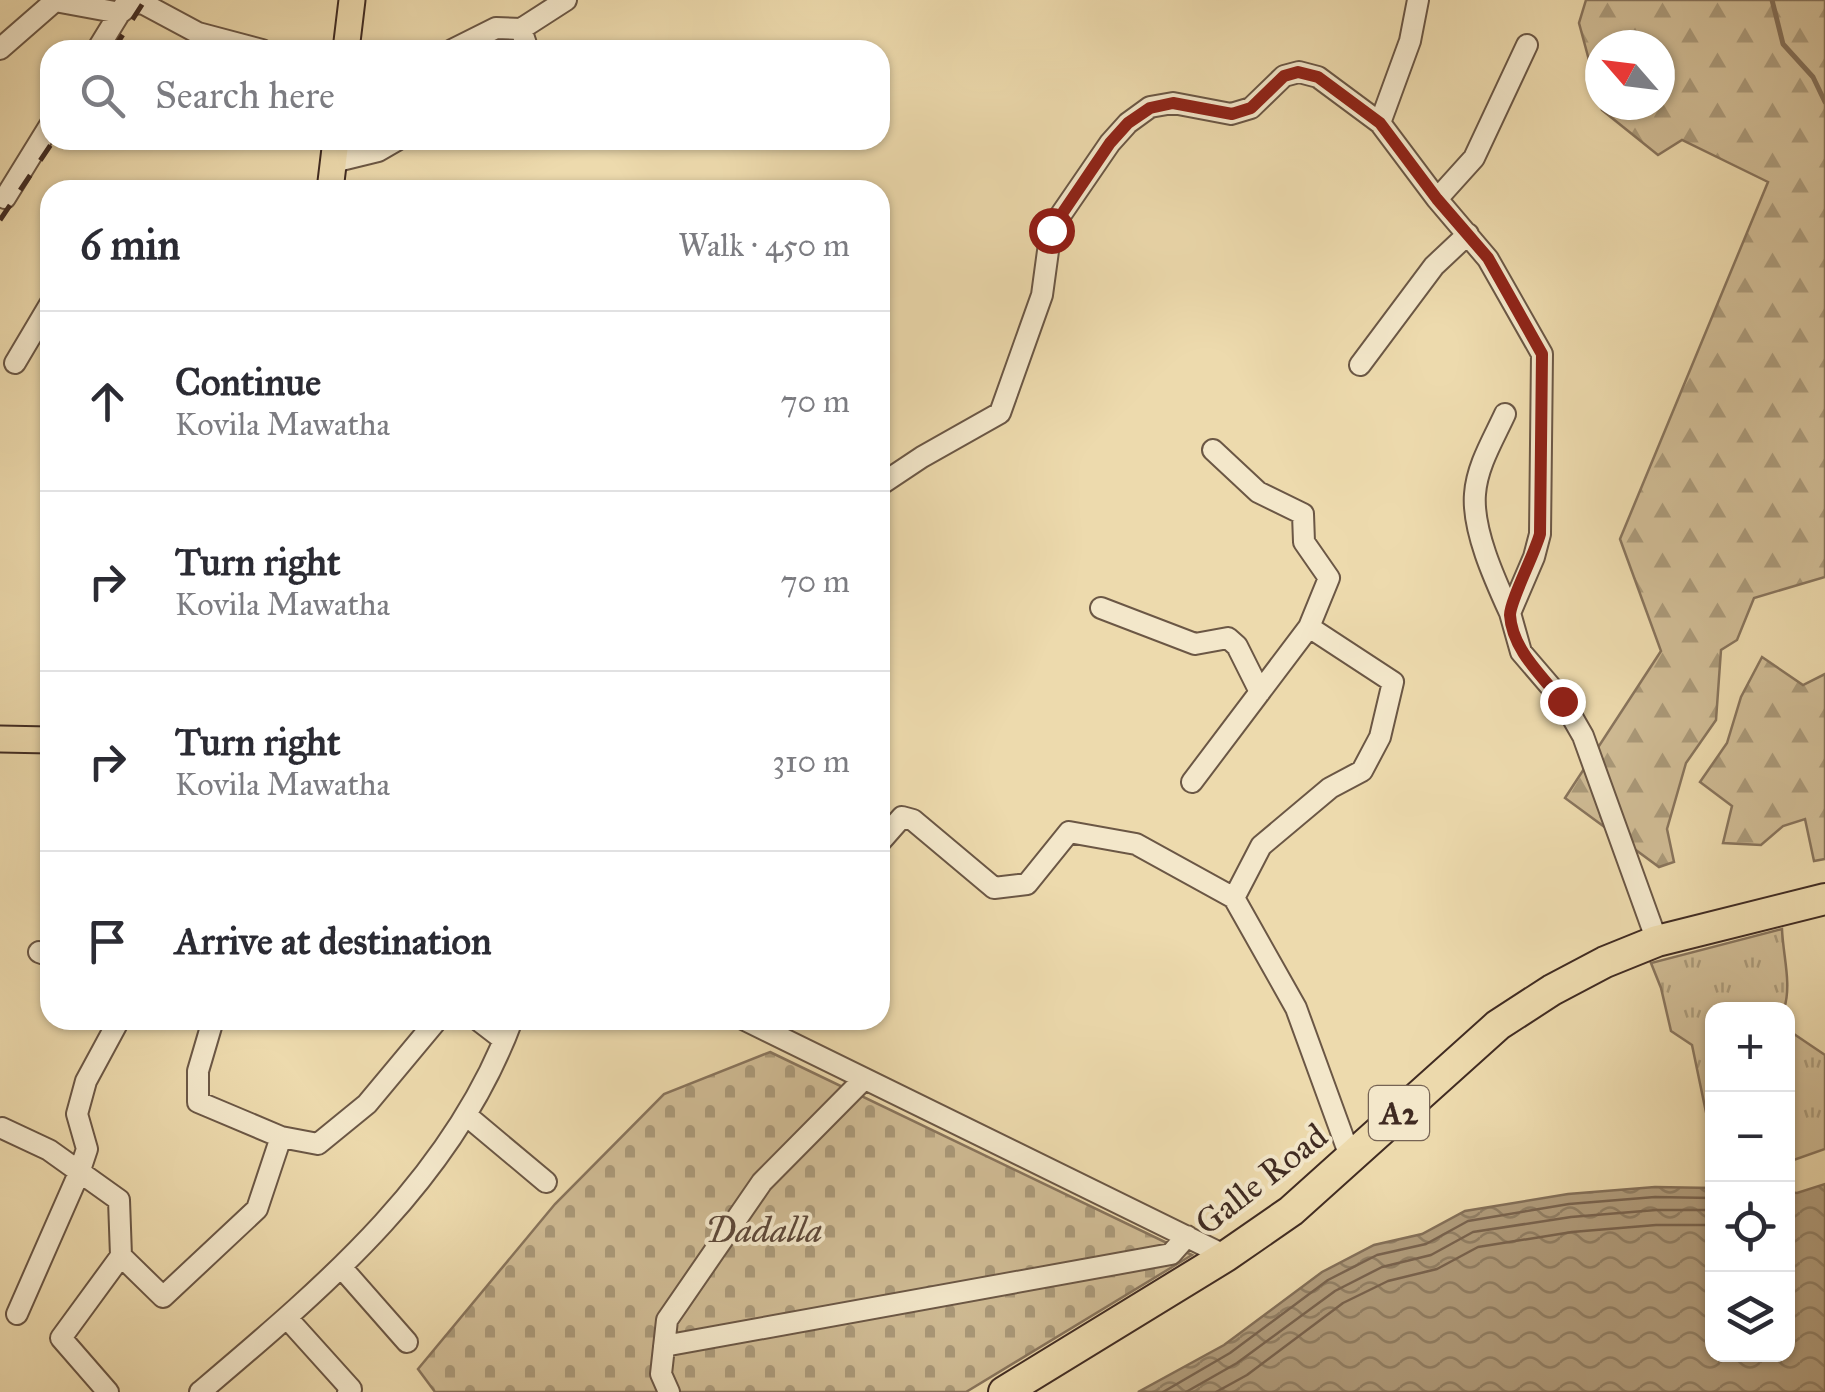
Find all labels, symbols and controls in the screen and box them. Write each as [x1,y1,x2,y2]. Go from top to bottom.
north arrow [1585,30,1675,120]
search box [40,40,890,150]
icon: search [75,68,130,123]
text: Search here [155,72,335,118]
route start [1029,208,1075,254]
text: 6 min [80,219,180,271]
text: Walk · 450 m [678,226,850,265]
text: Continue [175,359,321,405]
icon: ahead [80,374,135,429]
text: 70 m [781,382,850,421]
text: Kovila Mawatha [175,405,390,444]
text: Turn right [175,539,341,585]
icon: right [80,554,135,609]
text: 70 m [781,562,850,601]
text: Kovila Mawatha [175,585,390,624]
route end [1540,679,1586,725]
text: Turn right [175,719,341,765]
icon: right [80,734,135,789]
text: 310 m [772,742,850,781]
text: Kovila Mawatha [175,765,390,804]
icon: arrive [80,914,135,969]
text: Arrive at destination [175,918,492,964]
map controls [1705,1002,1795,1362]
button: + [1705,1002,1795,1092]
road number: A2 [1369,1086,1429,1140]
button: − [1705,1092,1795,1182]
street label: Galle Road [1187,1114,1336,1244]
button: locate [1705,1182,1795,1272]
park label: Dadalla [705,1209,823,1252]
button: layers [1705,1272,1795,1362]

